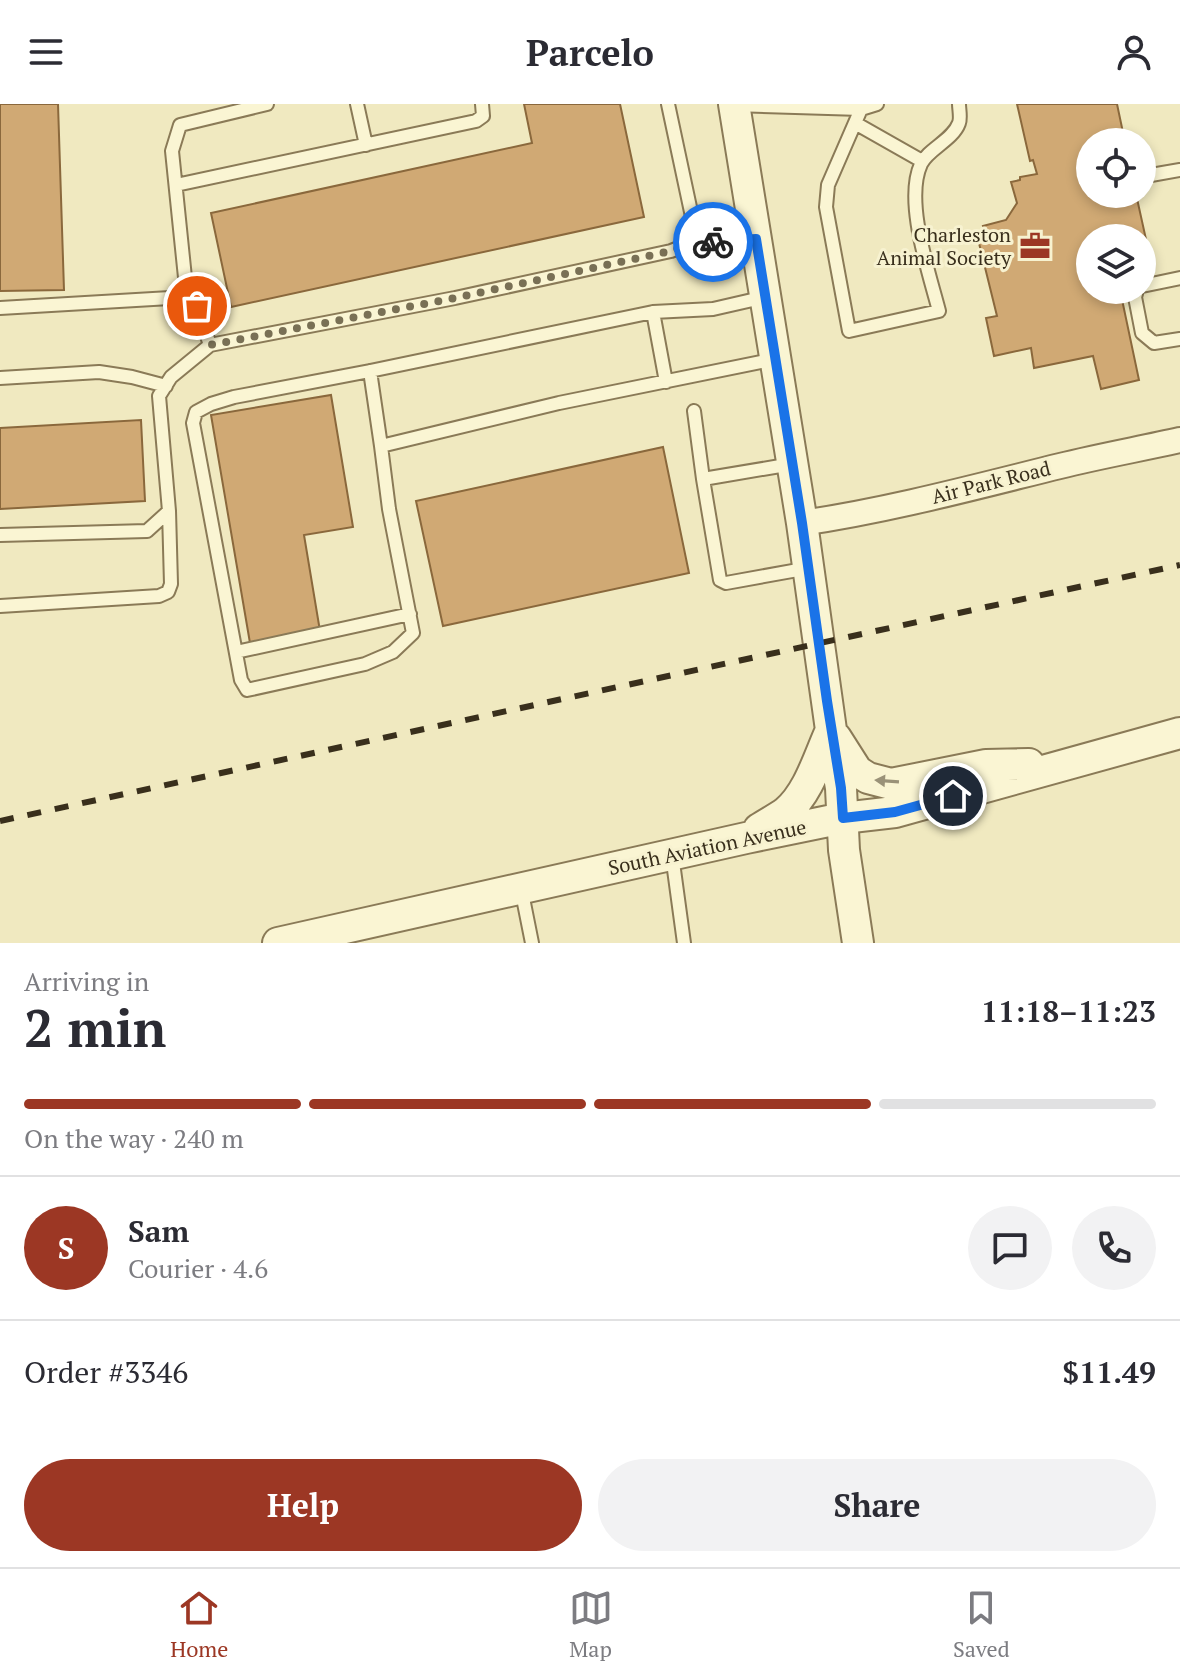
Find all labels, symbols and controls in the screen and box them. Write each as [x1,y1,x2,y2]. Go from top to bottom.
text: Parcelo [526,29,654,76]
icon: menu [24,30,68,74]
icon: person [1112,30,1156,74]
map controls [1076,128,1156,304]
button: locate [1076,128,1156,208]
courier [673,202,753,282]
icon: bike [691,220,735,264]
place label: Charleston Animal Society [877,221,1012,271]
button: layers [1076,224,1156,304]
office icon: Charleston Animal Society [1018,229,1052,263]
pin [163,272,231,340]
icon: bag [175,284,219,328]
street label: Air Park Road [929,454,1053,510]
pin [919,762,987,830]
one-way arrow [875,774,900,787]
icon: home [931,774,975,818]
street label: South Aviation Avenue [606,813,808,881]
text: Arriving in [24,964,149,998]
text: 11:18–11:23 [981,991,1156,1031]
text: 2 min [24,993,166,1062]
text: On the way · 240 m [24,1121,244,1155]
button: chat [968,1206,1052,1290]
button: phone [1072,1206,1156,1290]
text: Sam [128,1211,189,1251]
text: S [58,1228,74,1268]
text: Courier · 4.6 [128,1251,268,1285]
text: Order #3346 [24,1352,188,1392]
text: $11.49 [1062,1352,1156,1392]
button: Help [24,1459,582,1551]
button: Share [598,1459,1156,1551]
tab: Home [170,1586,228,1663]
tab: Map [569,1586,613,1663]
tab: Saved [953,1586,1010,1663]

